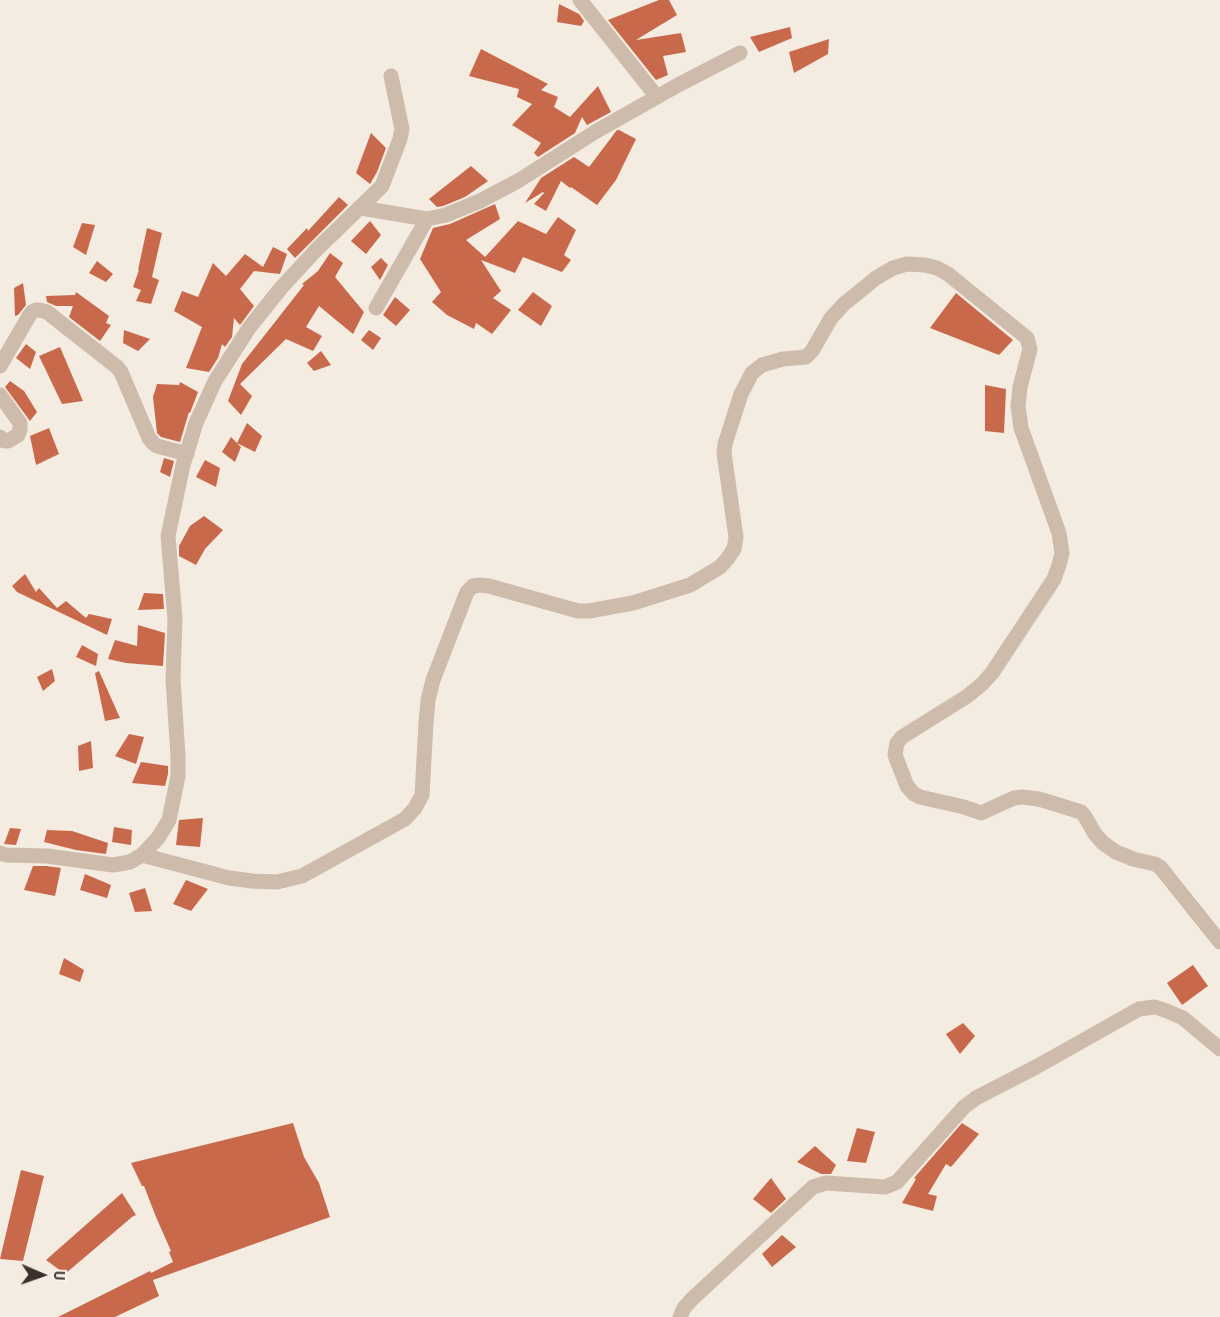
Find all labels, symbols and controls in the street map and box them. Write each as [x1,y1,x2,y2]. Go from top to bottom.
north arrow [12,1245,72,1305]
text: U [49,1270,71,1281]

